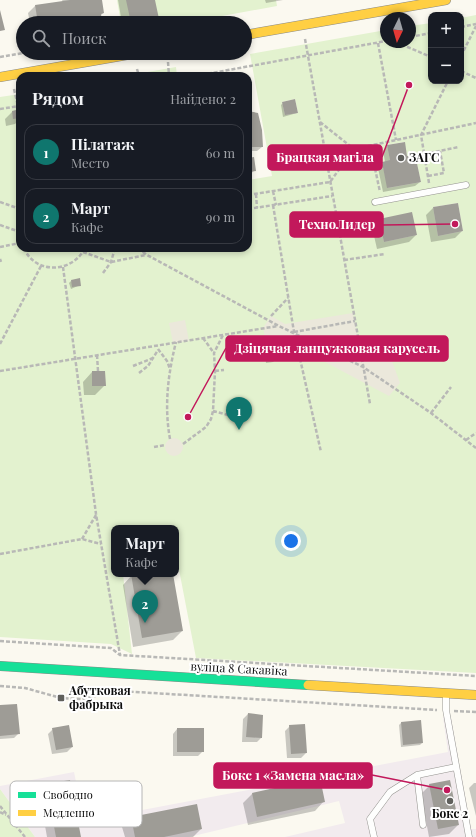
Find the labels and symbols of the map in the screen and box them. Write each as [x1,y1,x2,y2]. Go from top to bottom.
north arrow [380,12,416,48]
callout: Брацкая магіла [268,145,382,170]
text: Брацкая магіла [276,148,374,165]
place label: ЗАГС [409,149,439,165]
marker: ЗАГС [396,153,406,163]
callout: ТехноЛидер [290,212,383,237]
text: ТехноЛидер [299,215,375,232]
callout: Дзіцячая ланцужковая карусель [226,336,448,361]
text: Дзіцячая ланцужковая карусель [234,339,440,356]
pin: 1 [226,397,252,430]
your location [281,531,301,551]
pin: 2 [132,590,158,623]
street label: вуліца 8 Сакавіка [190,657,288,679]
place label: Абутковая фабрыка [68,682,131,712]
marker: Абутковая фабрыка [56,693,66,703]
callout: Бокс 1 «Замена масла» [214,763,372,788]
text: Бокс 1 «Замена масла» [222,766,365,783]
legend [10,781,142,827]
text: Свободно [43,787,93,802]
marker: Бокс 2 [445,796,455,806]
text: Медленно [43,805,95,820]
place label: Бокс 2 [432,805,468,821]

